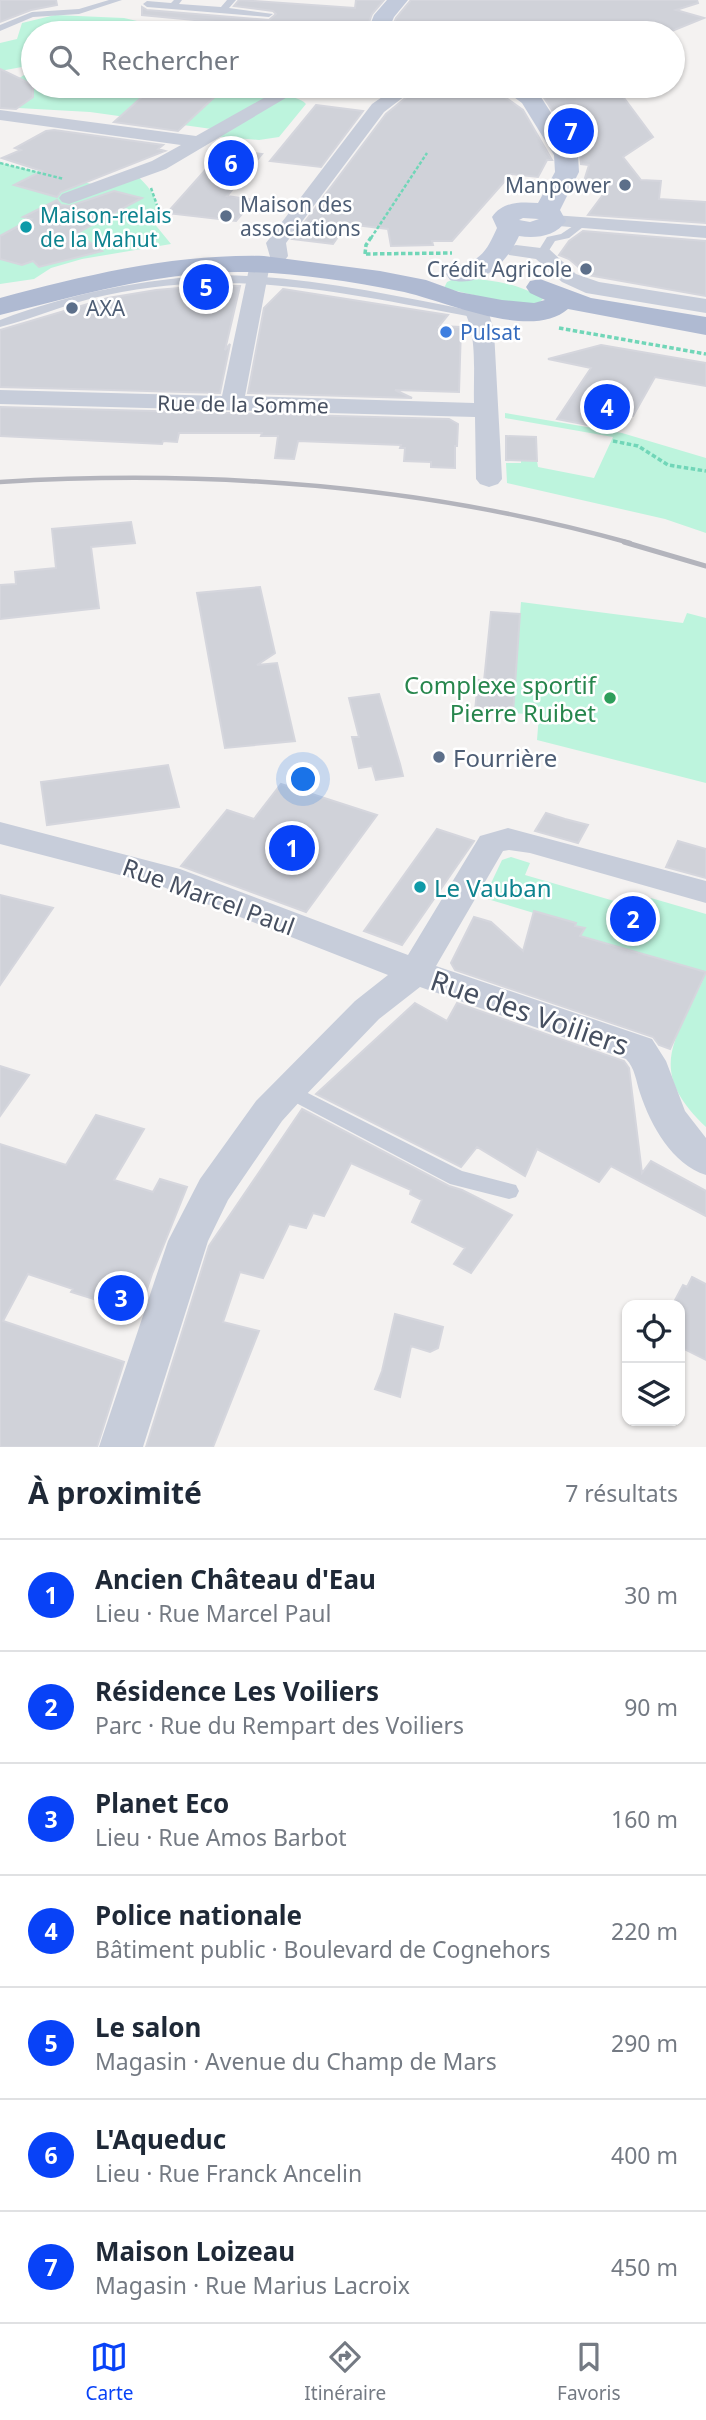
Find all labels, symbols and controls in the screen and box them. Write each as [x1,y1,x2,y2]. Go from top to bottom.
search box [21,21,685,98]
icon: search [45,41,83,79]
text: Rechercher [101,42,239,78]
pin: 7 [548,105,594,157]
pin: 6 [208,137,254,189]
place label: Manpower [505,171,611,199]
marker: Manpower [617,177,633,193]
place label: Maison des associations [240,190,361,242]
place label: Maison-relais de la Mahut [40,201,172,253]
marker: Maison des associations [218,208,234,224]
marker: Maison-relais de la Mahut [18,219,34,235]
place label: Crédit Agricole [427,255,572,283]
pin: 5 [183,261,229,313]
marker: Crédit Agricole [578,261,594,277]
place label: AXA [86,294,126,322]
marker: AXA [64,300,80,316]
place label: Pulsat [460,318,521,346]
marker: Pulsat [438,324,454,340]
pin: 4 [584,381,630,433]
street label: Rue de la Somme [157,389,329,419]
place label: Complexe sportif Pierre Ruibet [404,668,598,729]
marker: Complexe sportif Pierre Ruibet [602,690,618,706]
place label: Fourrière [453,741,557,774]
marker: Fourrière [431,749,447,765]
your location [286,762,320,796]
pin: 1 [269,822,315,874]
street label: Rue Marcel Paul [118,850,300,942]
place label: Le Vauban [434,871,552,904]
marker: Le Vauban [412,879,428,895]
pin: 2 [610,893,656,945]
street label: Rue des Voiliers [426,960,634,1064]
pin: 3 [98,1272,144,1324]
map controls [622,1300,685,1426]
button: locate [622,1300,685,1363]
button: layers [622,1363,685,1426]
text: À proximité [28,1472,202,1513]
text: 7 résultats [565,1477,678,1509]
text: Ancien Château d'Eau [95,1561,376,1597]
text: 1 [44,1579,58,1611]
text: 30 m [624,1579,678,1611]
text: Lieu · Rue Marcel Paul [95,1597,331,1629]
text: Résidence Les Voiliers [95,1673,379,1709]
text: 2 [44,1691,58,1723]
text: 90 m [624,1691,678,1723]
text: Parc · Rue du Rempart des Voiliers [95,1709,464,1741]
text: Planet Eco [95,1785,229,1821]
text: 3 [44,1803,58,1835]
text: 160 m [611,1803,678,1835]
text: Lieu · Rue Amos Barbot [95,1821,347,1853]
text: Police nationale [95,1897,302,1933]
text: 4 [44,1915,58,1947]
text: 220 m [611,1915,678,1947]
text: Bâtiment public · Boulevard de Cognehors [95,1933,550,1965]
text: Le salon [95,2009,201,2045]
text: 5 [44,2027,58,2059]
text: 290 m [611,2027,678,2059]
text: Magasin · Avenue du Champ de Mars [95,2045,497,2077]
text: L'Aqueduc [95,2121,226,2157]
text: 6 [44,2139,58,2171]
text: 400 m [611,2139,678,2171]
text: Lieu · Rue Franck Ancelin [95,2157,362,2189]
text: Maison Loizeau [95,2233,295,2269]
text: 7 [44,2251,58,2283]
text: 450 m [611,2251,678,2283]
text: Magasin · Rue Marius Lacroix [95,2269,410,2301]
tab: Carte [85,2338,134,2406]
tab: Itinéraire [304,2338,386,2406]
tab: Favoris [557,2338,621,2406]

